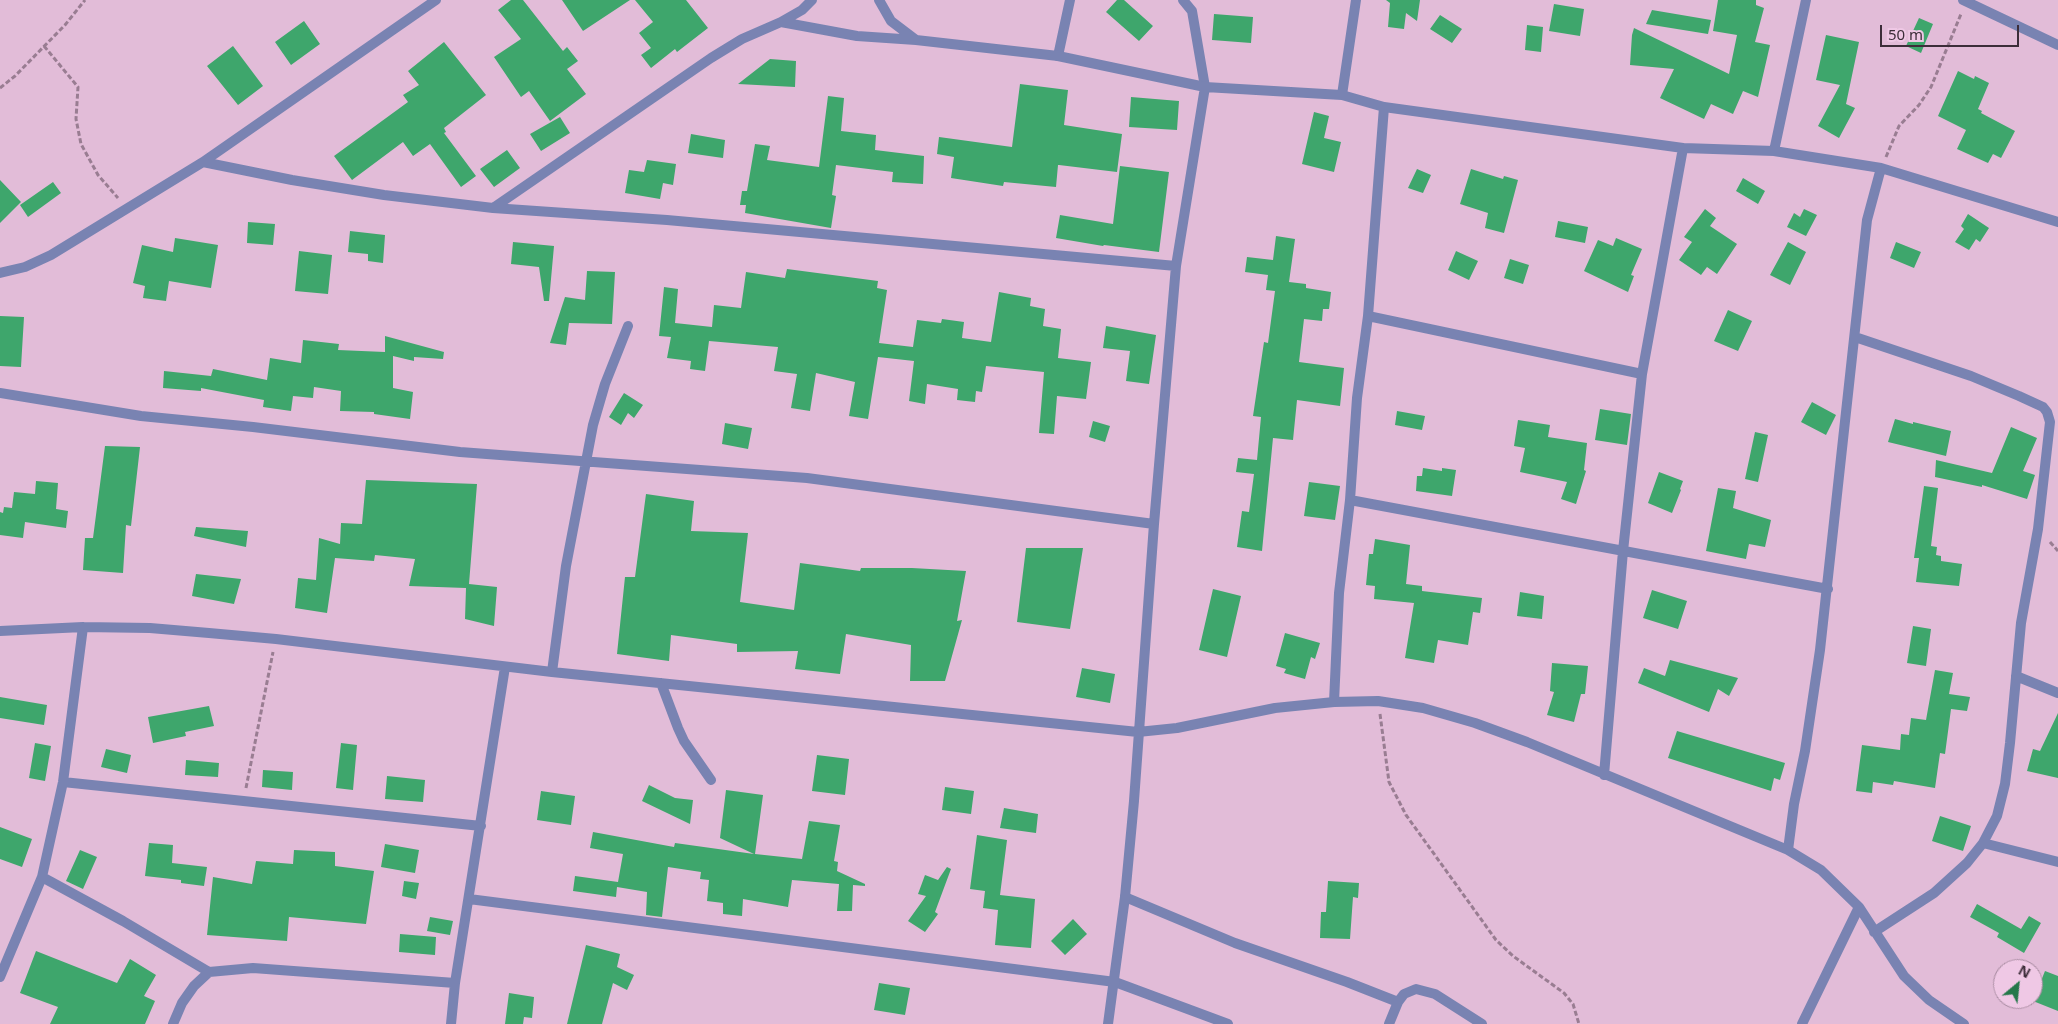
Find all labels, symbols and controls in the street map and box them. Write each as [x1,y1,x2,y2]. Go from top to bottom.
scale bar [1883,15,2022,47]
text: 50 m [1888,24,1923,44]
north arrow [1993,959,2043,1009]
text: N [2015,960,2034,982]

